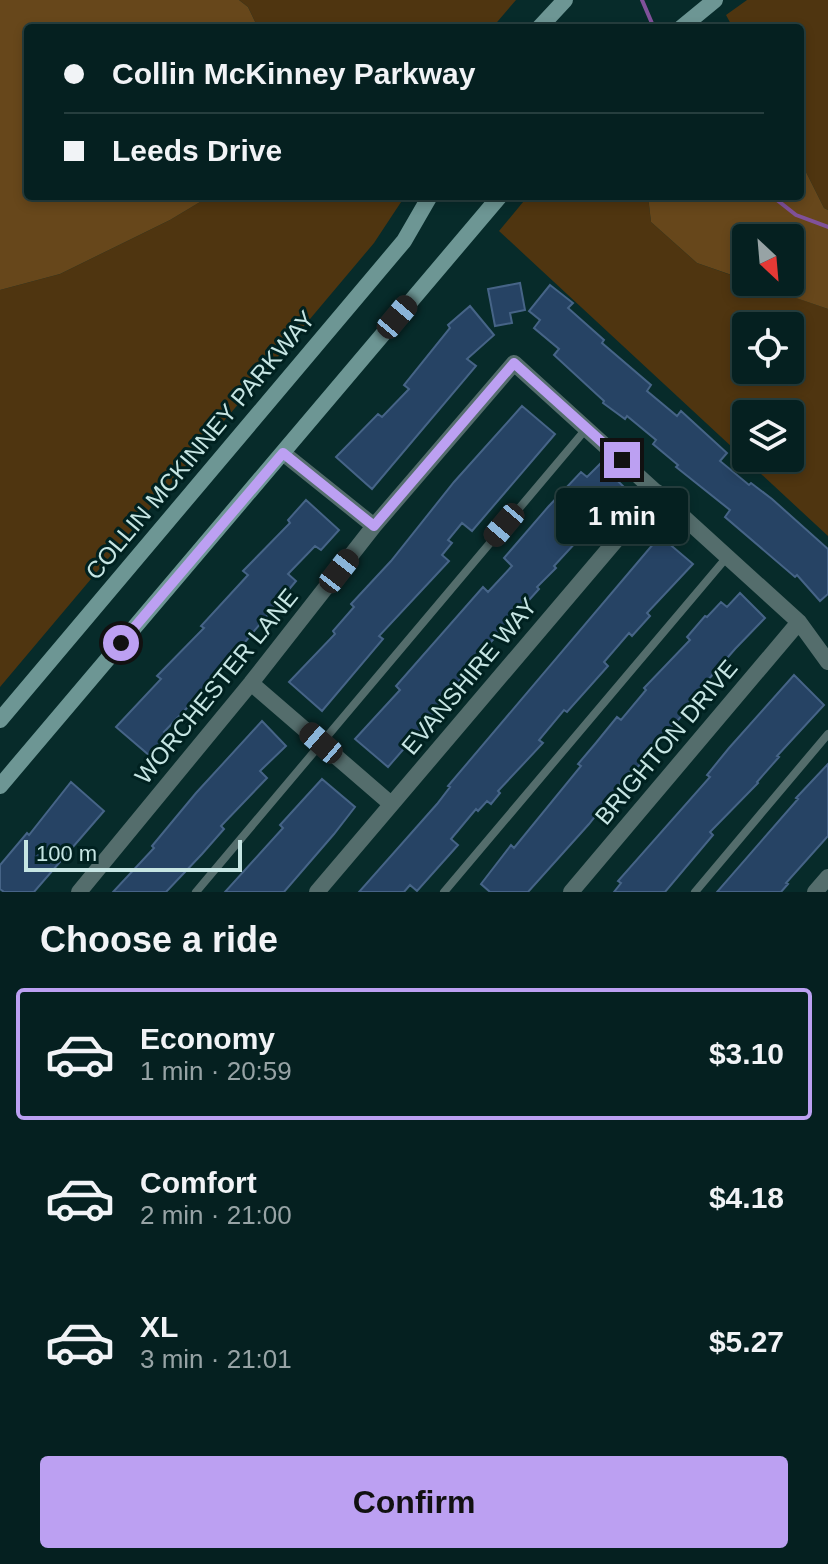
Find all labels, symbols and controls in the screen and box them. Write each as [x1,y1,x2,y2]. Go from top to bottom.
text: Collin McKinney Parkway [112,57,475,90]
text: Leeds Drive [112,134,282,167]
north arrow [732,224,804,296]
map controls [732,224,804,472]
car [372,291,422,343]
street label: COLLIN MCKINNEY PARKWAY [80,305,320,585]
button: locate [732,312,804,384]
button: layers [732,400,804,472]
route end [604,442,640,478]
callout: 1 min [556,488,688,544]
car [479,499,529,551]
text: 1 min [588,501,656,531]
car [315,545,363,597]
street label: WORCHESTER LANE [129,583,303,789]
street label: EVANSHIRE WAY [396,592,542,760]
route start [103,625,139,661]
street label: BRIGHTON DRIVE [589,654,743,830]
car [295,718,347,768]
scale bar [24,836,242,872]
text: 100 m [36,841,97,866]
text: Choose a ride [40,919,278,960]
icon: car [44,1018,116,1090]
text: Economy [140,1022,275,1055]
text: $3.10 [709,1037,784,1070]
text: 1 min · 20:59 [140,1056,292,1086]
icon: car [44,1162,116,1234]
text: Comfort [140,1166,257,1199]
text: $4.18 [709,1181,784,1214]
text: 2 min · 21:00 [140,1200,292,1230]
icon: car [44,1306,116,1378]
text: XL [140,1310,178,1343]
text: $5.27 [709,1325,784,1358]
text: 3 min · 21:01 [140,1344,292,1374]
button: Confirm [40,1456,788,1548]

